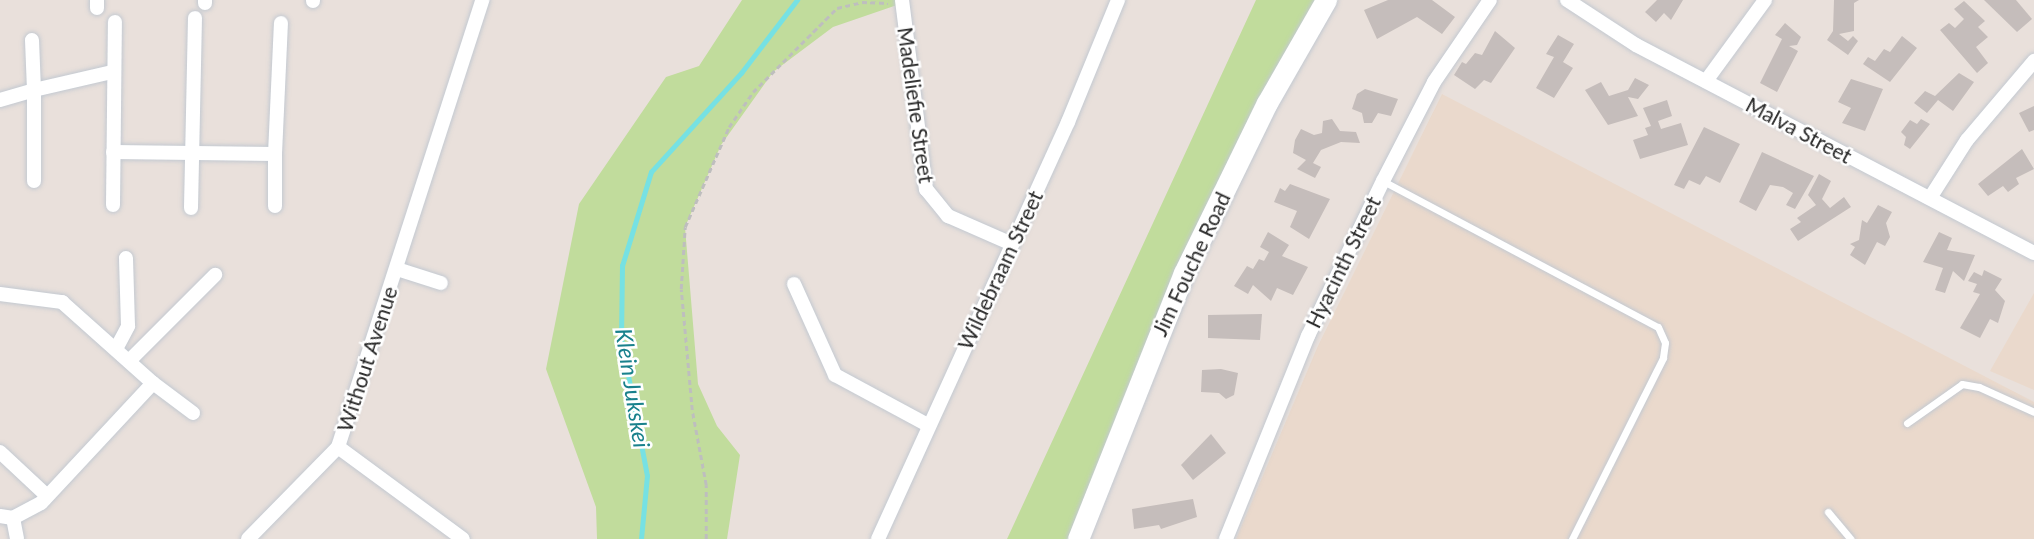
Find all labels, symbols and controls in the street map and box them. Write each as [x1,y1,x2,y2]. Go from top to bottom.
street label: Madeliefie Street [893,25,939,185]
street label: Malva Street [1742,92,1856,168]
street label: Wildebraam Street [952,186,1048,354]
street label: Jim Fouche Road [1147,188,1235,340]
street label: Hyacinth Street [1300,192,1386,332]
street label: Without Avenue [332,283,402,435]
water label: Klein Jukskei [610,326,656,450]

